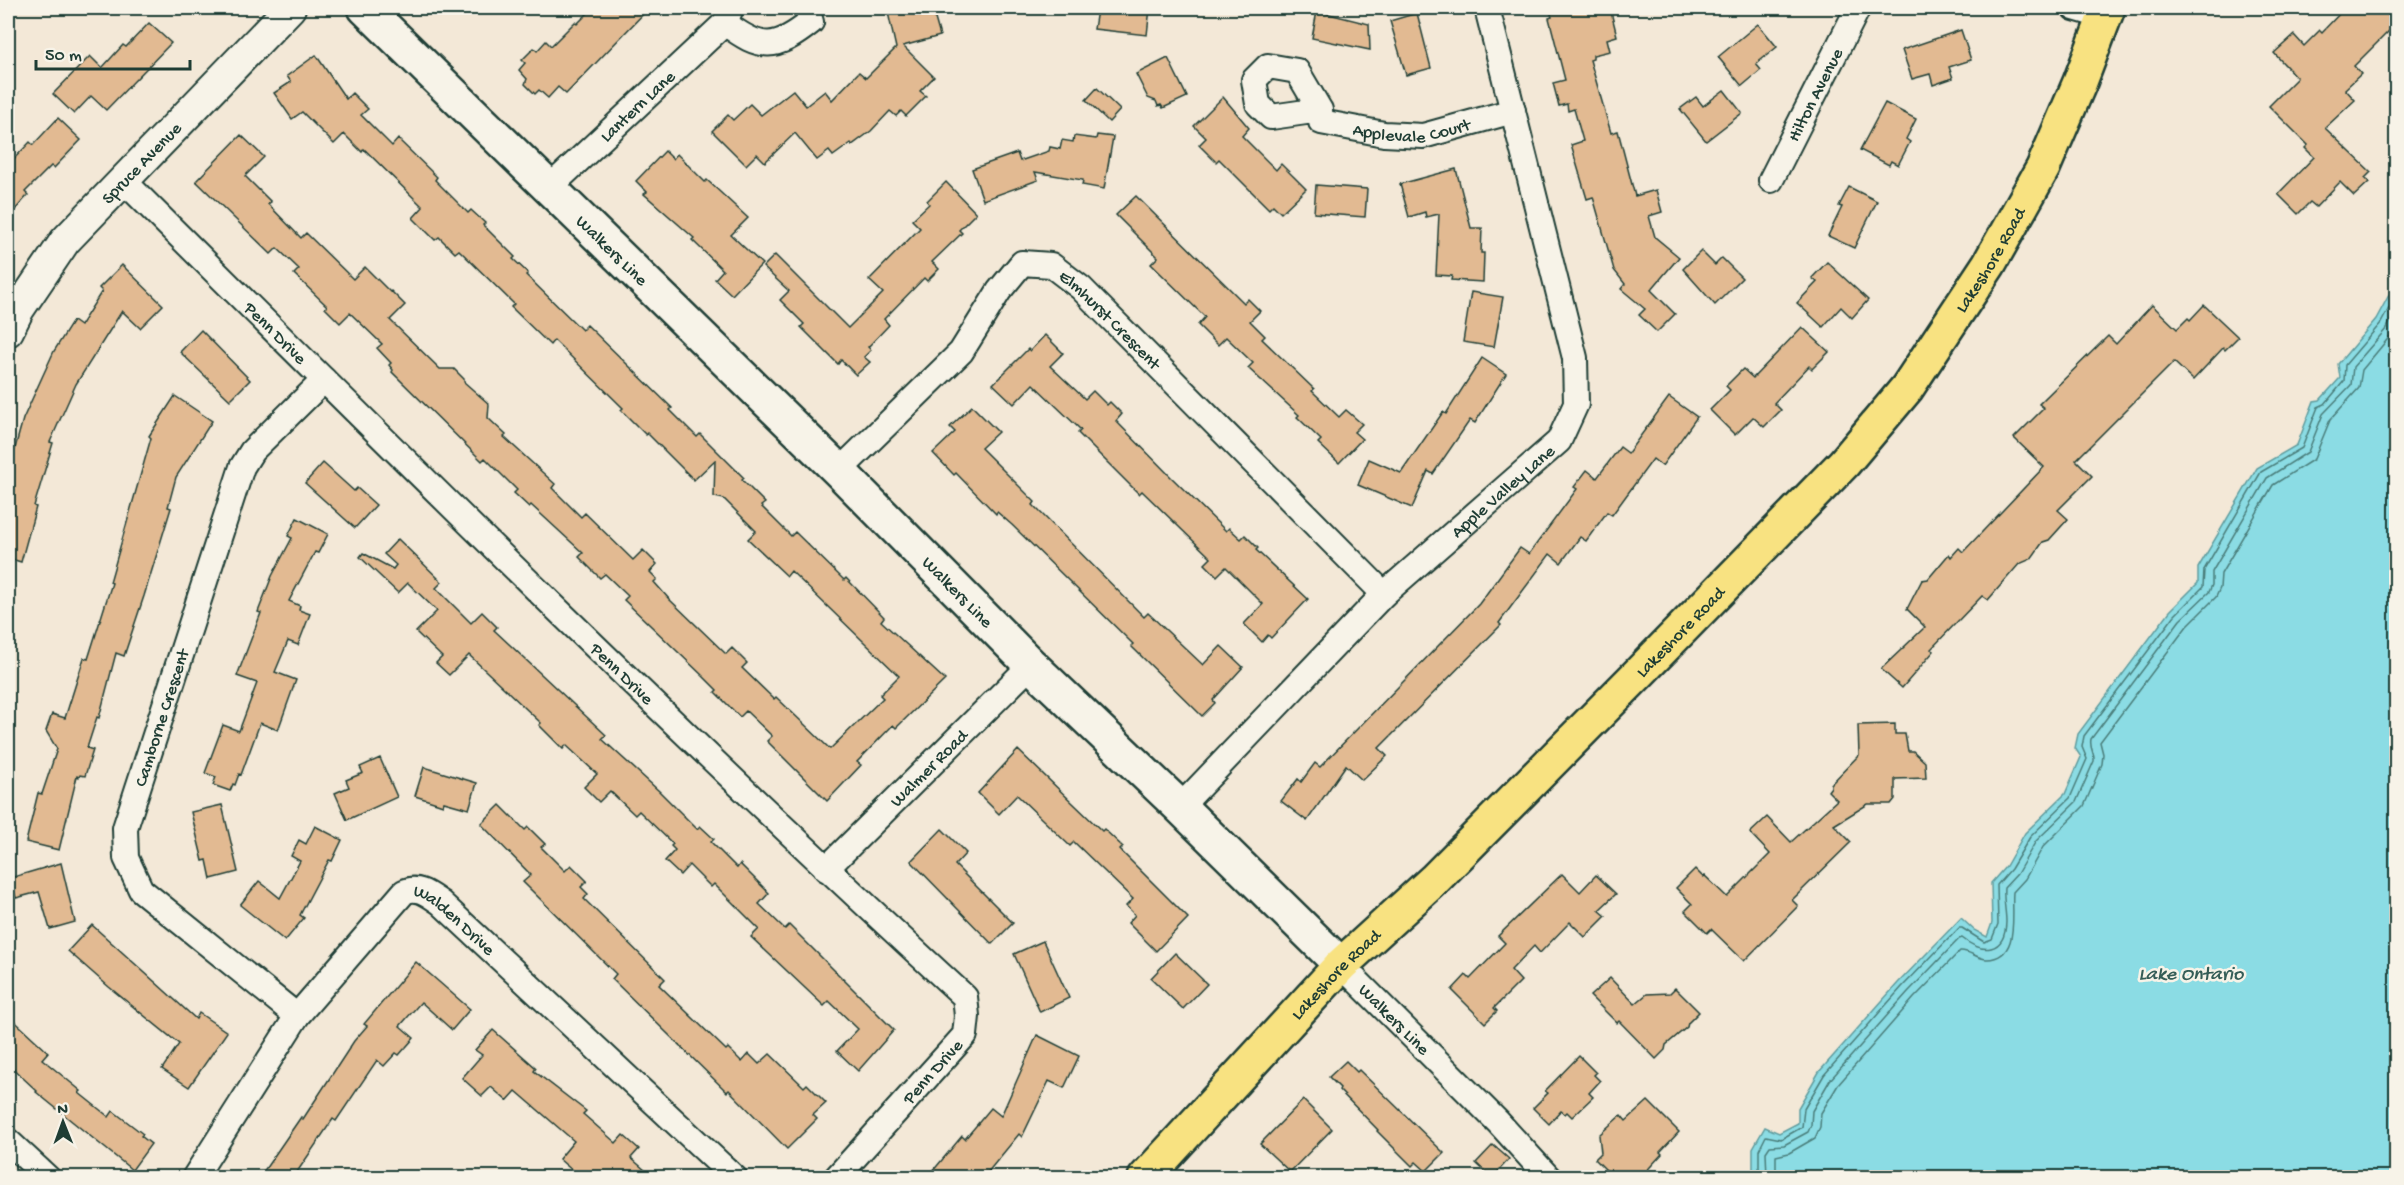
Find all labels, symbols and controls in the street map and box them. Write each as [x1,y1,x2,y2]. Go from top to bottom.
scale bar [36,33,190,71]
street label: Hilton Avenue [1784,45,1849,146]
text: 50 m [45,46,82,67]
street label: Lantern Lane [597,67,681,148]
street label: Applevale Court [1351,115,1475,149]
street label: Spruce Avenue [98,118,188,209]
street label: Lakeshore Road [1952,203,2032,317]
street label: Walkers Line [570,212,652,292]
street label: Elmhurst Crescent [1054,267,1165,376]
street label: Penn Drive [238,298,311,370]
street label: Apple Valley Lane [1448,441,1561,543]
street label: Walkers Line [916,553,997,634]
street label: Lakeshore Road [1632,582,1731,683]
street label: Penn Drive [584,639,657,711]
street label: Camborne Crescent [131,645,196,790]
street label: Walmer Road [887,725,974,812]
street label: Walden Drive [410,881,499,961]
street label: Lakeshore Road [1288,925,1387,1025]
water label: Lake Ontario [2138,964,2245,987]
street label: Walkers Line [1353,980,1434,1061]
street label: Penn Drive [899,1035,969,1110]
north arrow [33,1092,93,1152]
text: N [57,1101,69,1120]

